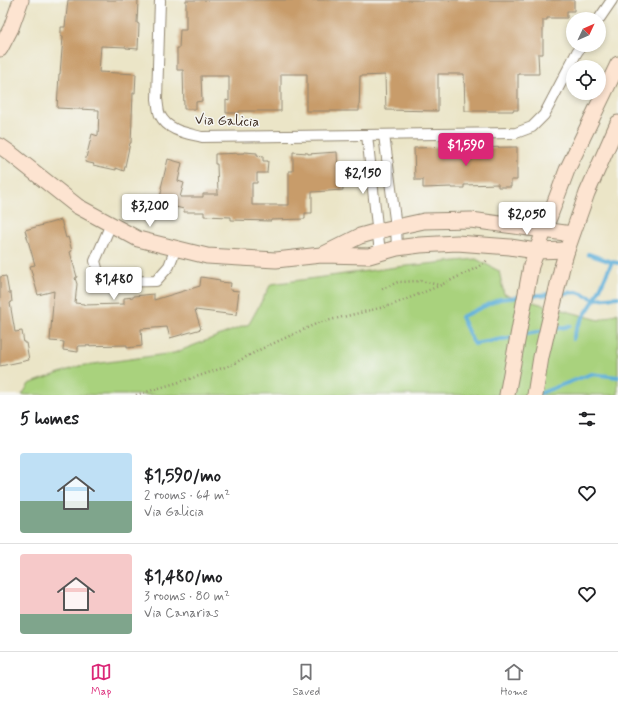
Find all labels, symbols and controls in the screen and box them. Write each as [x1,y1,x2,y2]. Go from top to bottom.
north arrow [566,12,606,52]
map controls [566,12,606,100]
button: locate [566,60,606,100]
street label: Via Galicia [195,111,260,131]
pin: $1,590 [433,133,499,167]
text: $1,590 [447,137,485,154]
pin: $2,150 [330,161,396,195]
text: $2,150 [345,165,381,182]
pin: $3,200 [117,194,183,228]
text: $3,200 [131,198,169,215]
pin: $2,050 [494,202,560,236]
text: $2,050 [508,206,546,223]
pin: $1,480 [81,267,147,301]
text: $1,480 [95,271,133,288]
text: 5 homes [20,408,79,430]
icon: filters [576,408,598,430]
text: $1,590/mo [144,465,221,487]
icon: home [52,469,100,517]
icon: heart [576,482,598,504]
text: 2 rooms · 64 m² [144,487,230,504]
text: Via Galicia [144,504,204,521]
text: $1,480/mo [144,566,223,588]
icon: home [52,570,100,618]
icon: heart [576,583,598,605]
text: 3 rooms · 80 m² [144,588,230,605]
text: Via Canarias [144,605,219,622]
tab: Map [90,661,112,699]
tab: Saved [292,661,320,699]
tab: Home [501,661,528,699]

